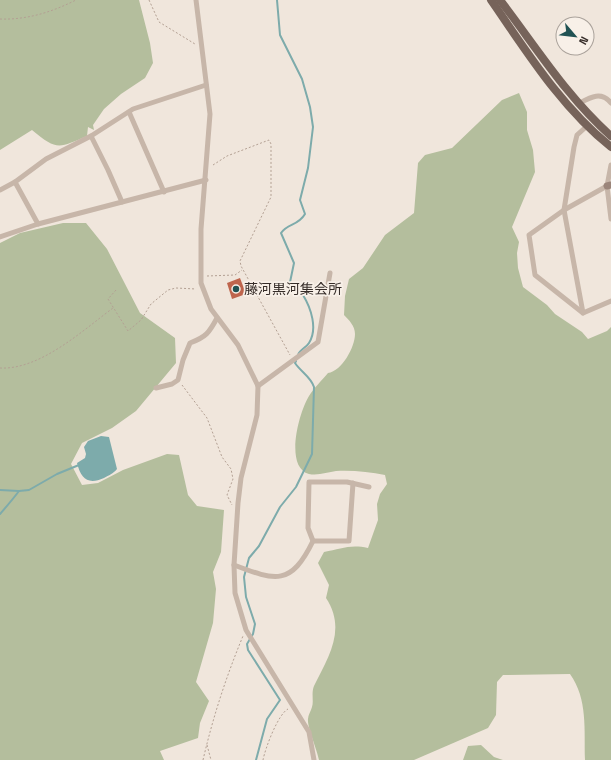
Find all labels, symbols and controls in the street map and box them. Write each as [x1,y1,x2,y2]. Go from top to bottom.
north arrow [555,16,595,56]
text: N [576,34,592,47]
place label: 藤河黒河集会所 [244,280,342,298]
marker: 藤河黒河集会所 [231,284,241,294]

